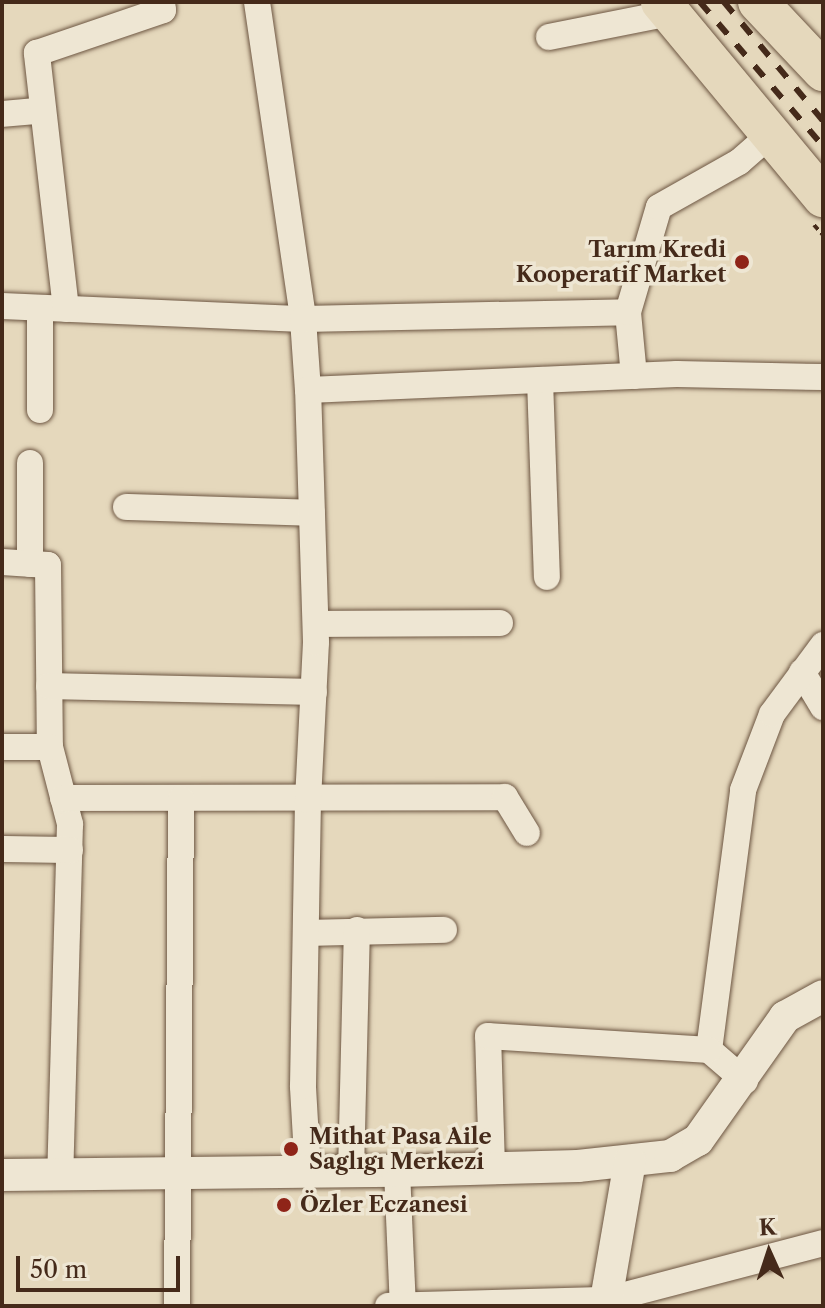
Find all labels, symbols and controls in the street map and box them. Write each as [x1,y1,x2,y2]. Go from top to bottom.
place label: Tarım Kredi Kooperatif Market [516,236,726,288]
marker: Tarım Kredi Kooperatif Market [733,253,751,271]
place label: Mithat Pasa Aile Saglıgı Merkezi [309,1123,493,1174]
marker: Mithat Pasa Aile Saglıgı Merkezi [280,1138,302,1160]
place label: Özler Eczanesi [300,1192,468,1218]
marker: Özler Eczanesi [275,1196,293,1214]
north arrow [729,1212,809,1292]
text: K [758,1214,777,1241]
scale bar [20,1240,184,1290]
text: 50 m [30,1255,87,1284]

